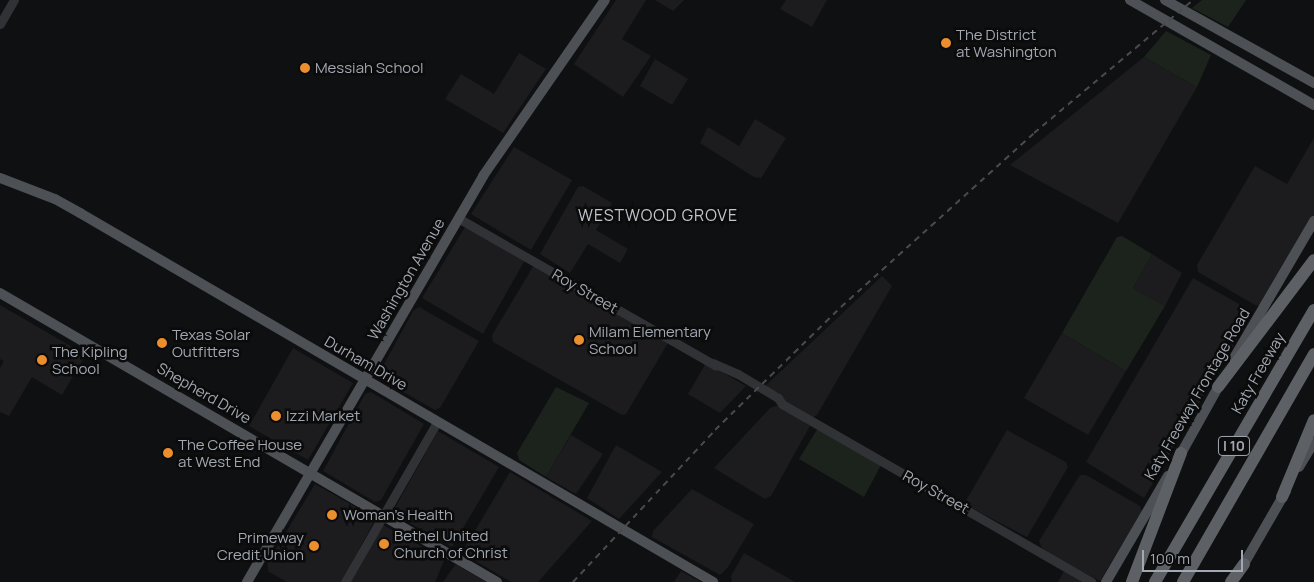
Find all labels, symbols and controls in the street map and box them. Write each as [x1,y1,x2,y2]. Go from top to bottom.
place label: The District at Washington [956,25,1057,60]
marker: The District at Washington [940,37,952,49]
place label: Messiah School [315,59,424,77]
marker: Messiah School [299,62,311,74]
district label: WESTWOOD GROVE [576,205,740,225]
street label: Washington Avenue [364,215,448,343]
street label: Roy Street [549,265,621,317]
street label: Katy Freeway Frontage Road [1140,305,1254,483]
place label: Milam Elementary School [589,322,711,357]
place label: Texas Solar Outfitters [172,325,250,360]
street label: Katy Freeway [1227,329,1289,417]
street label: Durham Drive [321,332,411,394]
marker: Milam Elementary School [573,334,585,346]
marker: Texas Solar Outfitters [156,337,168,349]
place label: The Kipling School [52,342,128,377]
marker: The Kipling School [36,354,48,366]
street label: Shepherd Drive [154,359,254,427]
place label: Izzi Market [286,407,360,425]
marker: Izzi Market [270,410,282,422]
road number: I 10 [1218,434,1250,458]
place label: The Coffee House at West End [178,435,302,470]
marker: The Coffee House at West End [162,447,174,459]
street label: Roy Street [900,466,972,518]
place label: Woman's Health [343,506,453,524]
marker: Woman's Health [325,508,339,522]
place label: Bethel United Church of Christ [394,526,508,561]
place label: Primeway Credit Union [217,528,304,563]
marker: Bethel United Church of Christ [378,538,390,550]
marker: Primeway Credit Union [308,540,320,552]
scale bar [1144,540,1245,572]
text: 100 m [1150,548,1190,569]

